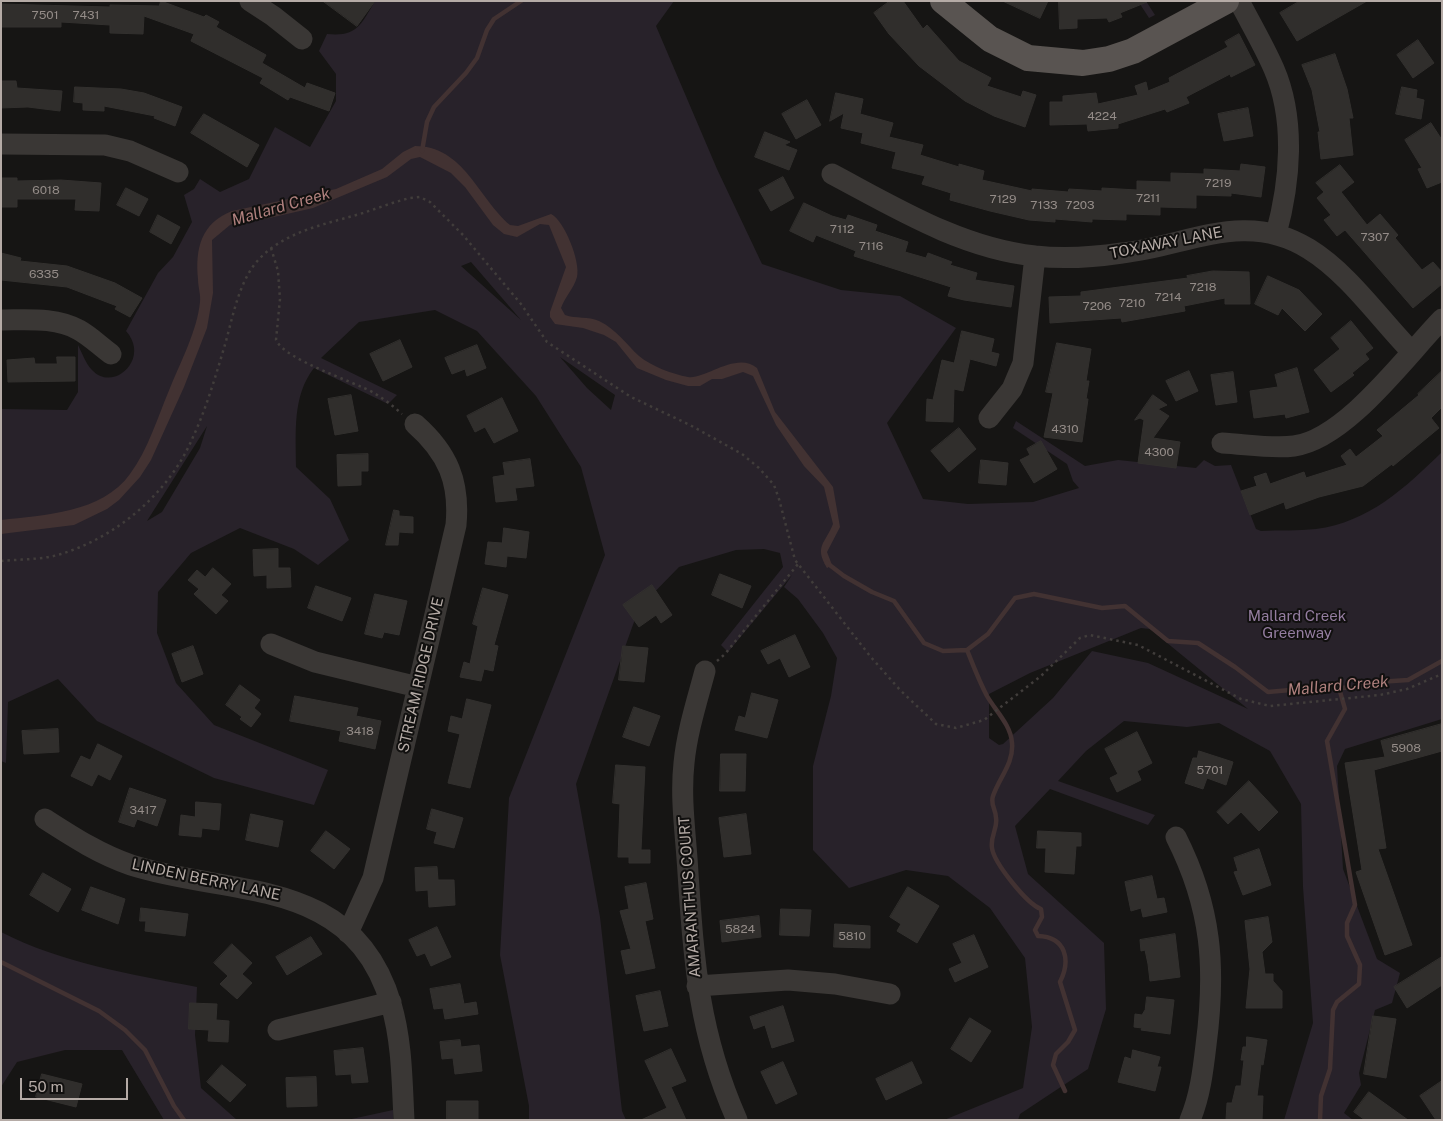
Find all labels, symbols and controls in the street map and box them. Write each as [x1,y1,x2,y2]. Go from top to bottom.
house number: 7501 [31,8,59,22]
house number: 7431 [73,8,99,22]
house number: 4224 [1087,109,1117,123]
house number: 7219 [1205,176,1231,190]
house number: 6018 [32,183,60,197]
water label: Mallard Creek [230,184,332,230]
house number: 7211 [1136,191,1160,205]
house number: 7129 [990,192,1016,206]
house number: 7133 [1030,198,1058,212]
house number: 7203 [1065,198,1095,212]
house number: 7112 [830,222,854,236]
street label: TOXAWAY LANE [1108,223,1224,263]
house number: 7307 [1361,230,1389,244]
house number: 7116 [859,239,883,253]
house number: 6335 [29,267,59,281]
house number: 7218 [1189,280,1217,294]
house number: 7214 [1155,290,1181,304]
house number: 7210 [1119,296,1145,310]
house number: 7206 [1082,299,1112,313]
house number: 4310 [1051,422,1079,436]
house number: 4300 [1144,445,1174,459]
street label: STREAM RIDGE DRIVE [394,596,448,754]
park label: Mallard Creek Greenway [1248,607,1346,642]
water label: Mallard Creek [1287,672,1389,700]
house number: 3418 [346,724,374,738]
house number: 5908 [1391,741,1421,755]
house number: 5701 [1197,763,1223,777]
house number: 3417 [129,803,157,817]
street label: AMARANTHUS COURT [675,816,705,978]
street label: LINDEN BERRY LANE [130,855,282,905]
house number: 5824 [725,922,755,936]
house number: 5810 [838,929,866,943]
scale bar [22,1068,130,1100]
text: 50 m [28,1078,63,1095]

